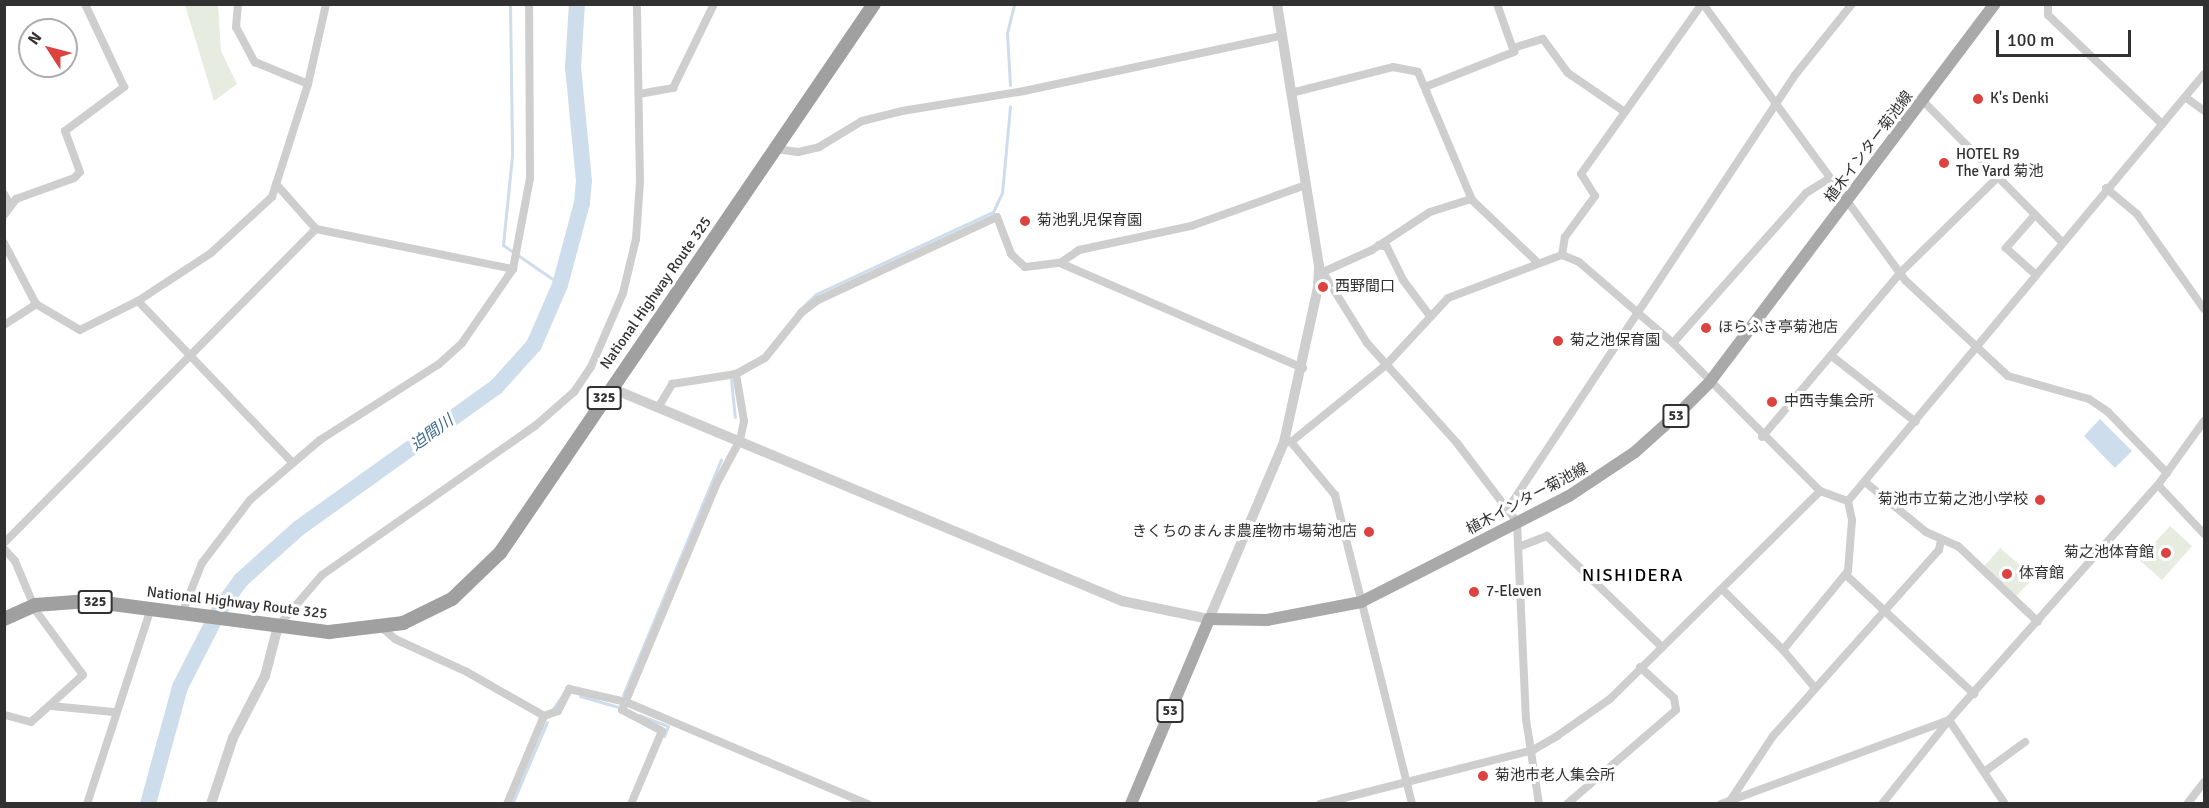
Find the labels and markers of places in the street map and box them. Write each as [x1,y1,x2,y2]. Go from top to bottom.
place label: K's Denki [1990,90,2049,108]
marker: K's Denki [1971,92,1985,106]
place label: HOTEL R9 The Yard 菊池 [1956,145,2043,180]
marker: HOTEL R9 The Yard 菊池 [1937,156,1951,170]
place label: 菊池乳児保育園 [1037,212,1142,230]
marker: 菊池乳児保育園 [1018,214,1032,228]
place label: 西野間口 [1335,278,1395,296]
marker: 西野間口 [1316,280,1330,294]
place label: ほらふき亭菊池店 [1718,319,1838,337]
marker: ほらふき亭菊池店 [1699,321,1713,335]
place label: 菊之池保育園 [1570,332,1660,350]
marker: 菊之池保育園 [1551,334,1565,348]
place label: 中西寺集会所 [1784,393,1874,411]
marker: 中西寺集会所 [1765,395,1779,409]
place label: 菊池市立菊之池小学校 [1878,491,2028,509]
marker: 菊池市立菊之池小学校 [2033,493,2047,507]
place label: きくちのまんま農産物市場菊池店 [1132,523,1357,541]
marker: きくちのまんま農産物市場菊池店 [1362,525,1376,539]
place label: 菊之池体育館 [2064,544,2154,562]
marker: 菊之池体育館 [2159,546,2173,560]
place label: 体育館 [2019,565,2064,583]
marker: 体育館 [2000,567,2014,581]
place label: 7-Eleven [1486,583,1542,601]
marker: 7-Eleven [1467,585,1481,599]
place label: 菊池市老人集会所 [1495,767,1615,785]
marker: 菊池市老人集会所 [1476,769,1490,783]

